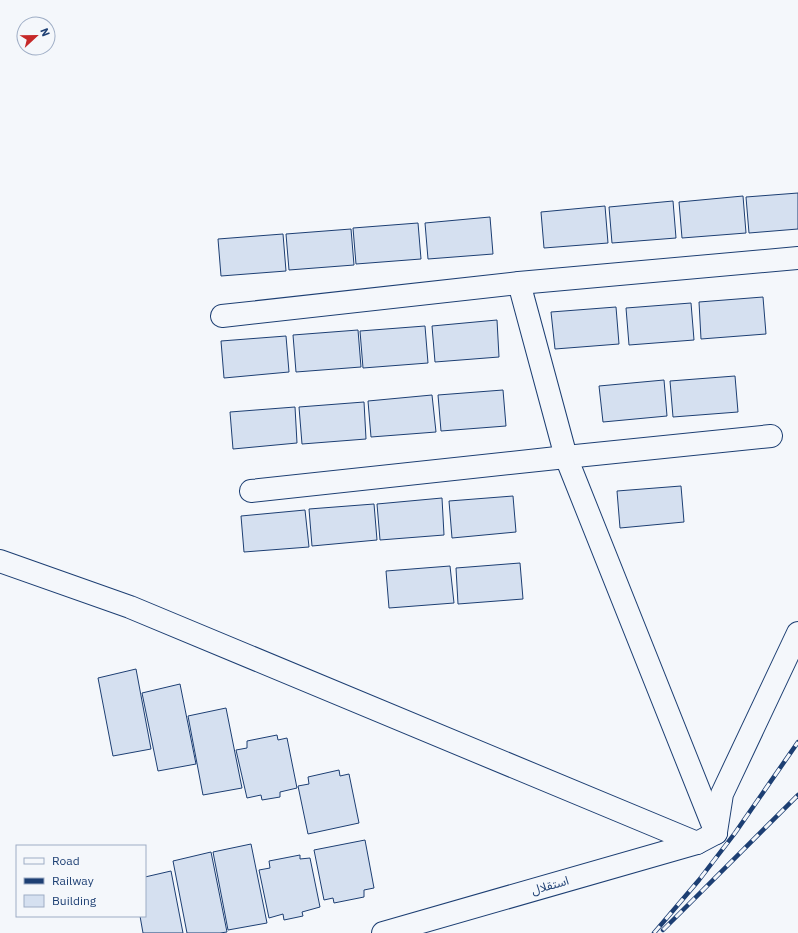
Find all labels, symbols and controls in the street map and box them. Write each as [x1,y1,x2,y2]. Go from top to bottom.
north arrow [16,16,56,56]
text: N [37,26,53,39]
legend [16,845,146,917]
text: Road [52,853,80,868]
street label: استقلال [530,872,571,897]
text: Railway [52,873,94,888]
text: Building [52,893,97,908]

